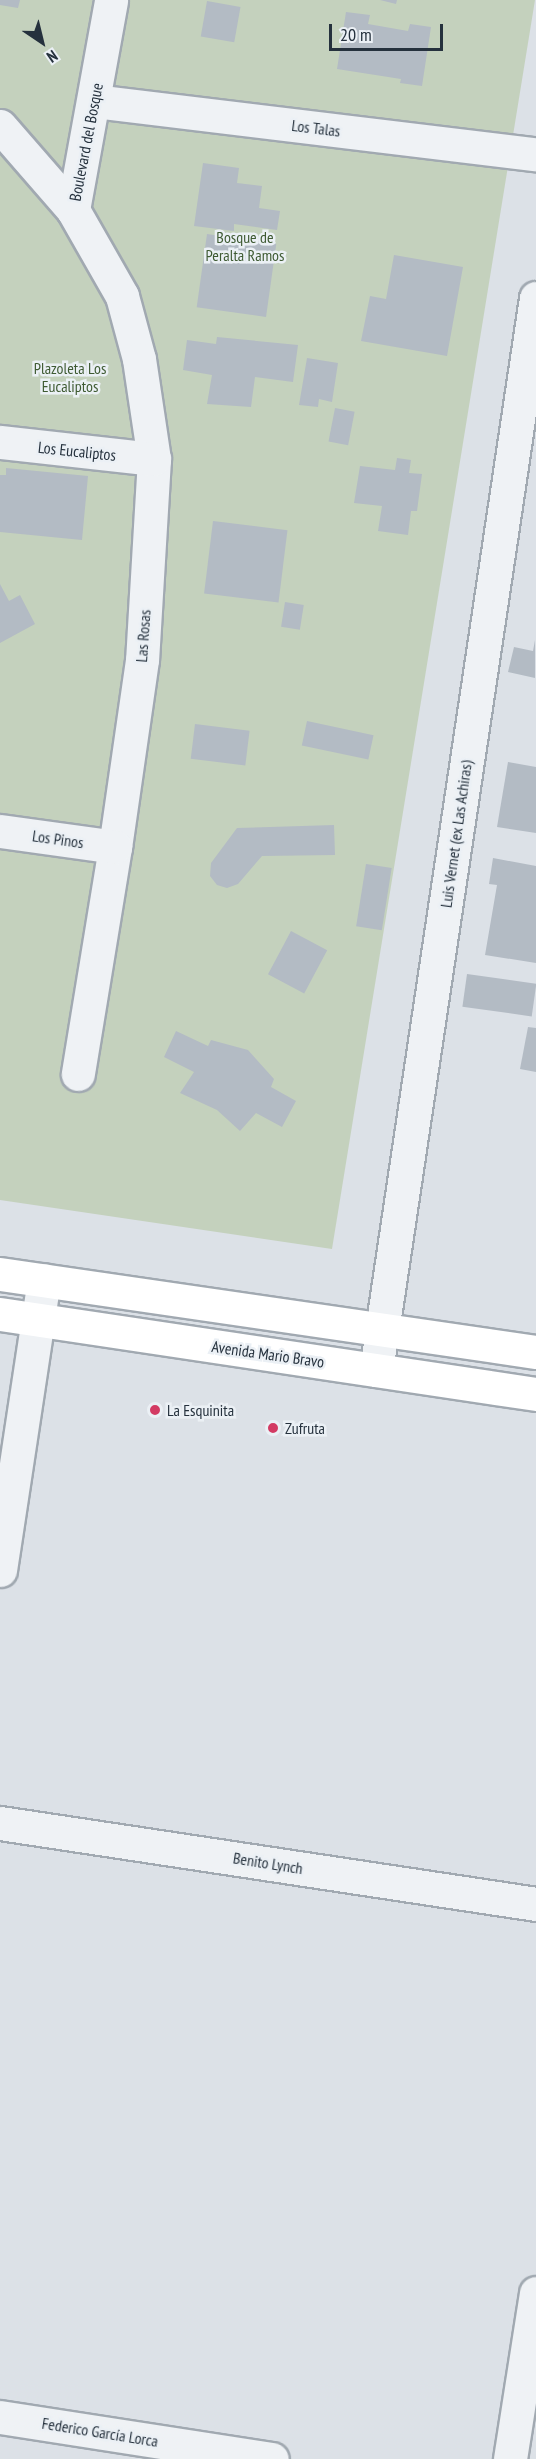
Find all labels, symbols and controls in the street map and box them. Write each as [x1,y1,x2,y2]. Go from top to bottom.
north arrow [12,12,72,72]
scale bar [332,12,446,50]
text: 20 m [340,23,372,46]
text: N [43,46,62,67]
street label: Boulevard del Bosque [65,81,107,203]
street label: Los Talas [290,115,342,141]
park label: Bosque de Peralta Ramos [206,227,284,265]
park label: Plazoleta Los Eucaliptos [34,358,106,396]
street label: Los Eucaliptos [37,437,117,465]
street label: Las Rosas [132,609,154,663]
street label: Luis Vernet (ex Las Achiras) [436,758,476,910]
street label: Los Pinos [31,826,85,852]
street label: Avenida Mario Bravo [211,1337,325,1371]
place label: La Esquinita [167,1400,234,1420]
marker: La Esquinita [148,1403,162,1417]
place label: Zufruta [285,1418,325,1438]
marker: Zufruta [266,1421,280,1435]
street label: Benito Lynch [232,1848,304,1878]
street label: Federico García Lorca [41,2413,159,2451]

